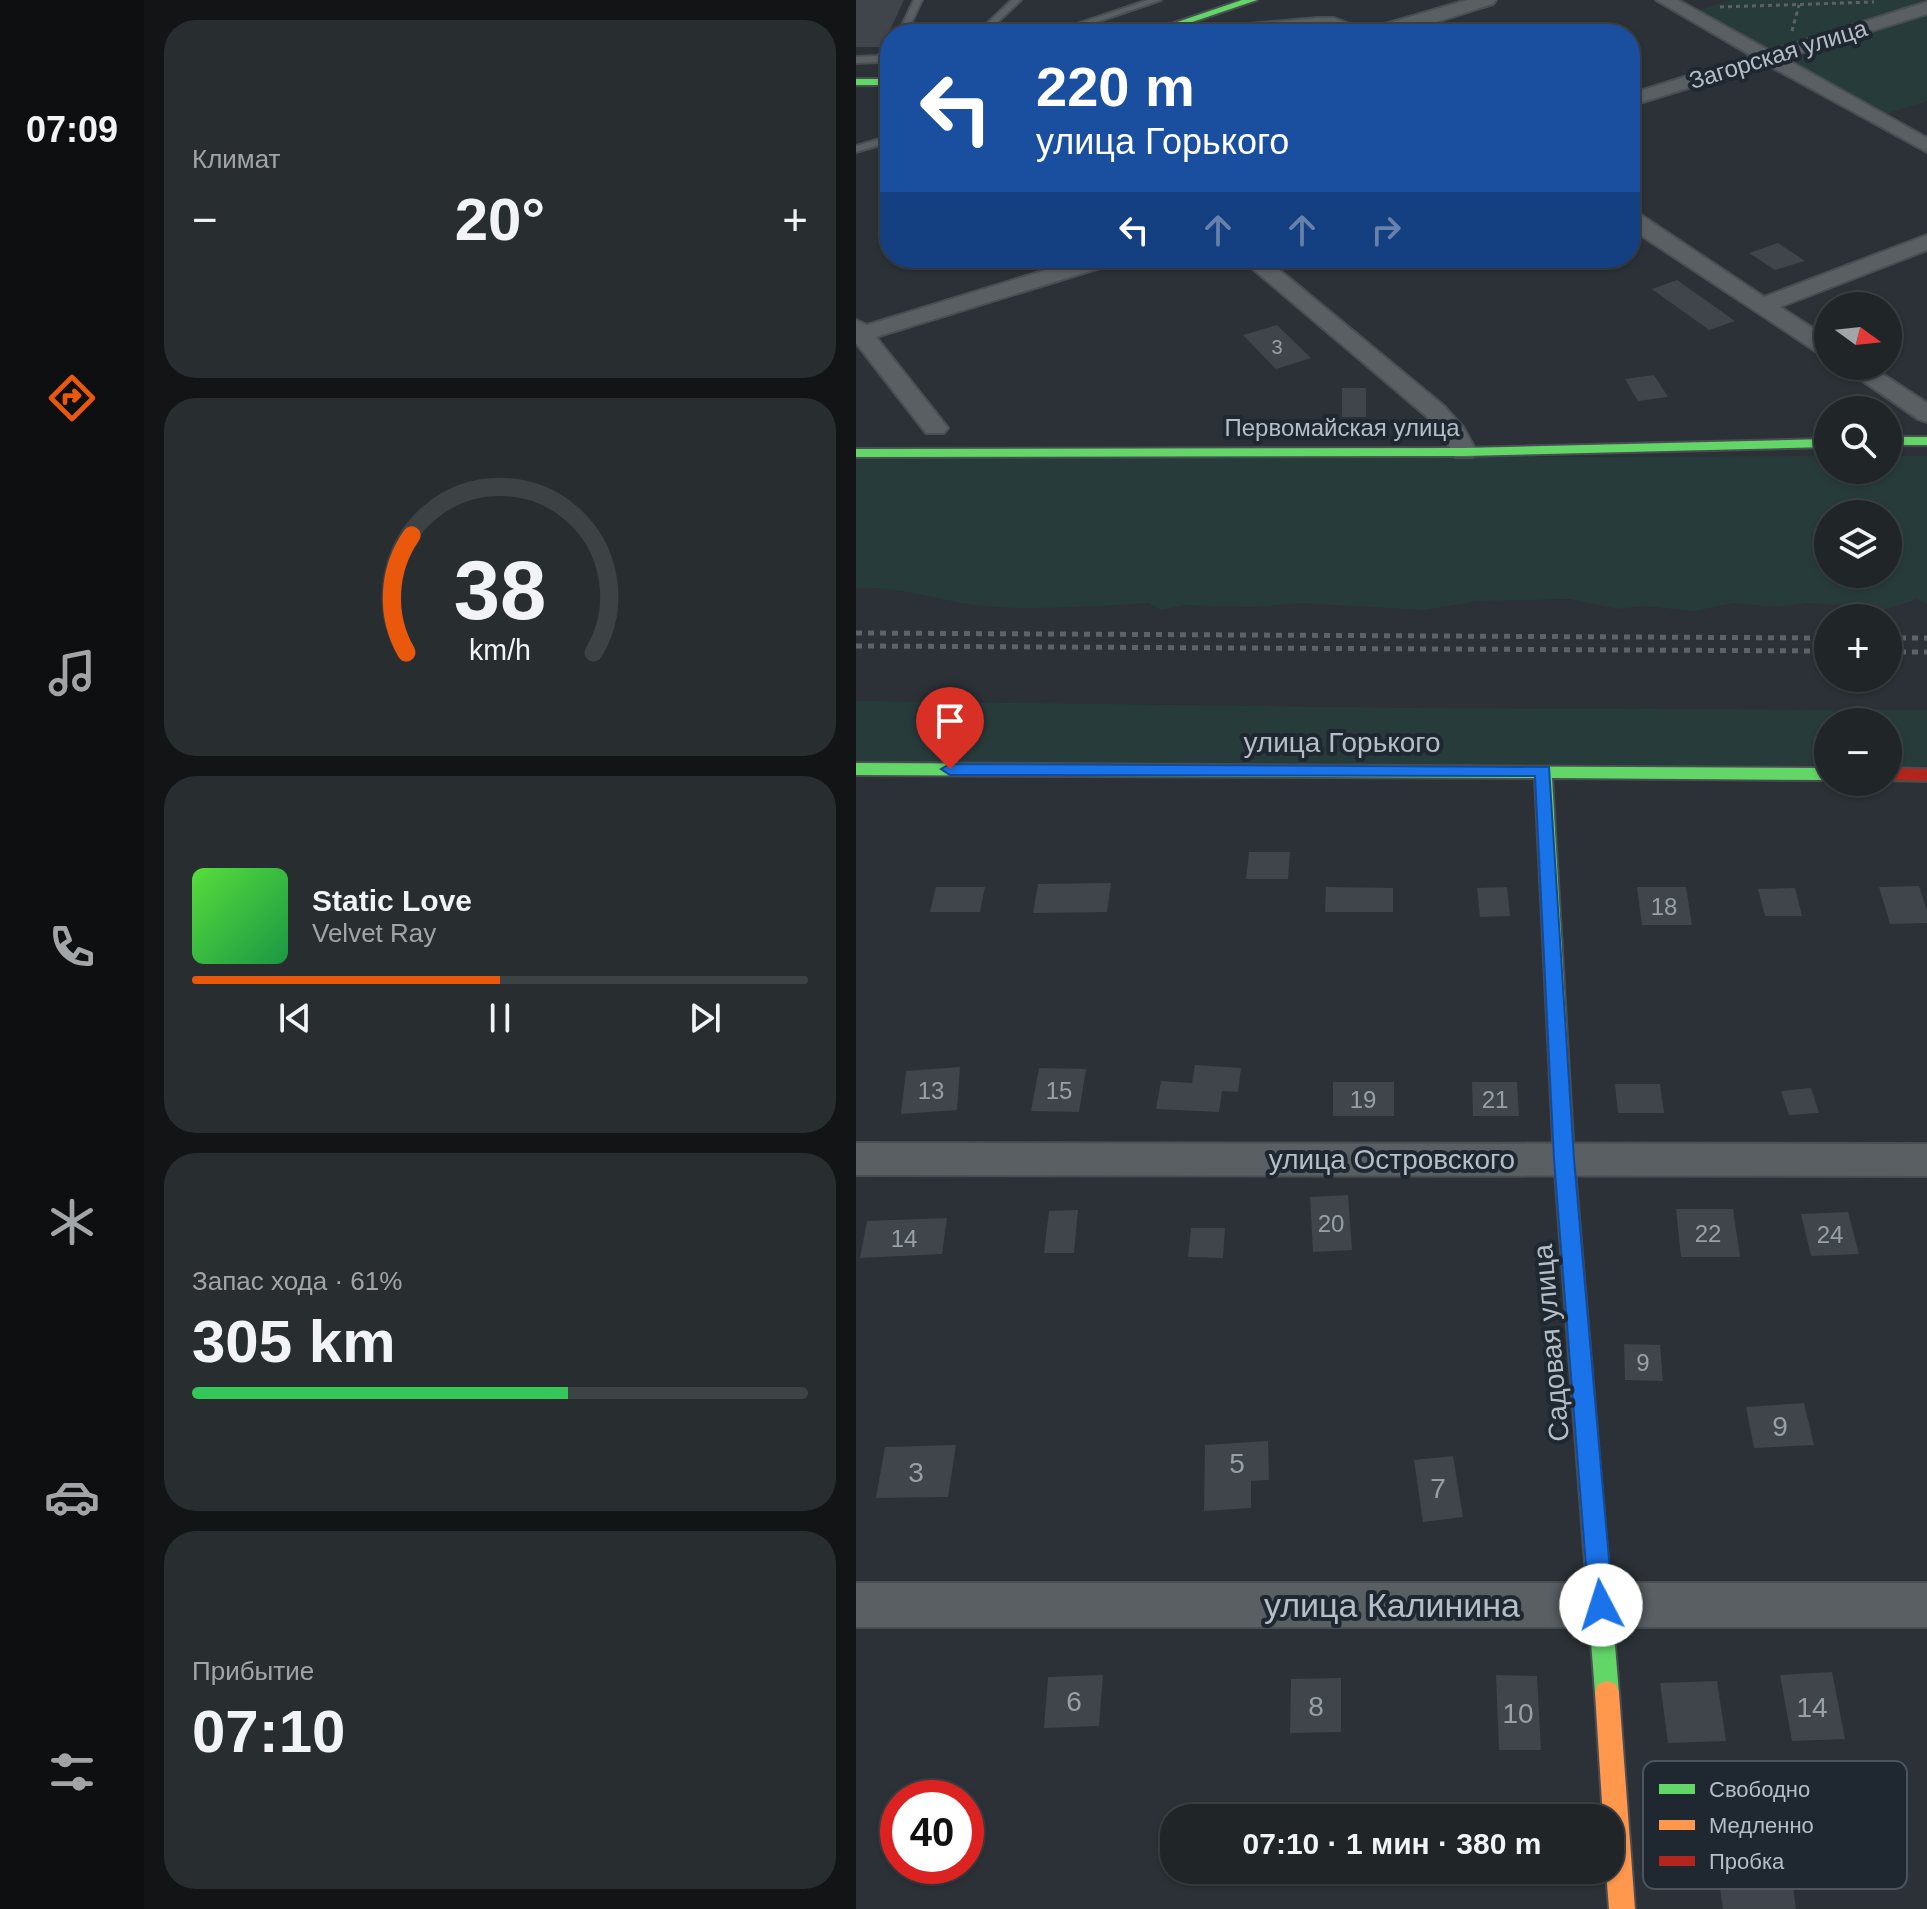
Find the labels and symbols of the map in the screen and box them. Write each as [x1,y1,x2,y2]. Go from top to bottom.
street label: Загорская улица [1686,14,1871,94]
north arrow [1814,292,1902,380]
house number: 3 [1271,336,1283,358]
street label: Первомайская улица [1224,414,1460,441]
pin [916,687,984,769]
street label: улица Горького [1243,727,1441,758]
house number: 18 [1651,893,1677,920]
house number: 13 [918,1077,944,1104]
house number: 15 [1046,1077,1072,1104]
house number: 19 [1350,1086,1376,1113]
house number: 21 [1482,1086,1508,1113]
street label: улица Островского [1269,1144,1515,1175]
house number: 20 [1318,1210,1344,1237]
house number: 22 [1695,1220,1721,1247]
house number: 24 [1817,1221,1843,1248]
house number: 14 [891,1225,917,1252]
street label: Садовая улица [1527,1243,1575,1443]
house number: 9 [1636,1349,1650,1376]
house number: 9 [1772,1411,1788,1442]
house number: 5 [1229,1448,1245,1479]
house number: 3 [908,1457,924,1488]
house number: 7 [1430,1473,1446,1504]
position arrow [1559,1563,1643,1647]
street label: улица Калинина [1264,1586,1520,1624]
house number: 6 [1066,1686,1082,1717]
house number: 8 [1308,1691,1324,1722]
house number: 14 [1796,1692,1828,1723]
house number: 10 [1502,1698,1534,1729]
legend [1643,1761,1907,1889]
text: Свободно [1709,1777,1810,1802]
speed limit sign: 40 [880,1780,984,1884]
text: Медленно [1709,1813,1814,1838]
text: Пробка [1709,1849,1785,1874]

